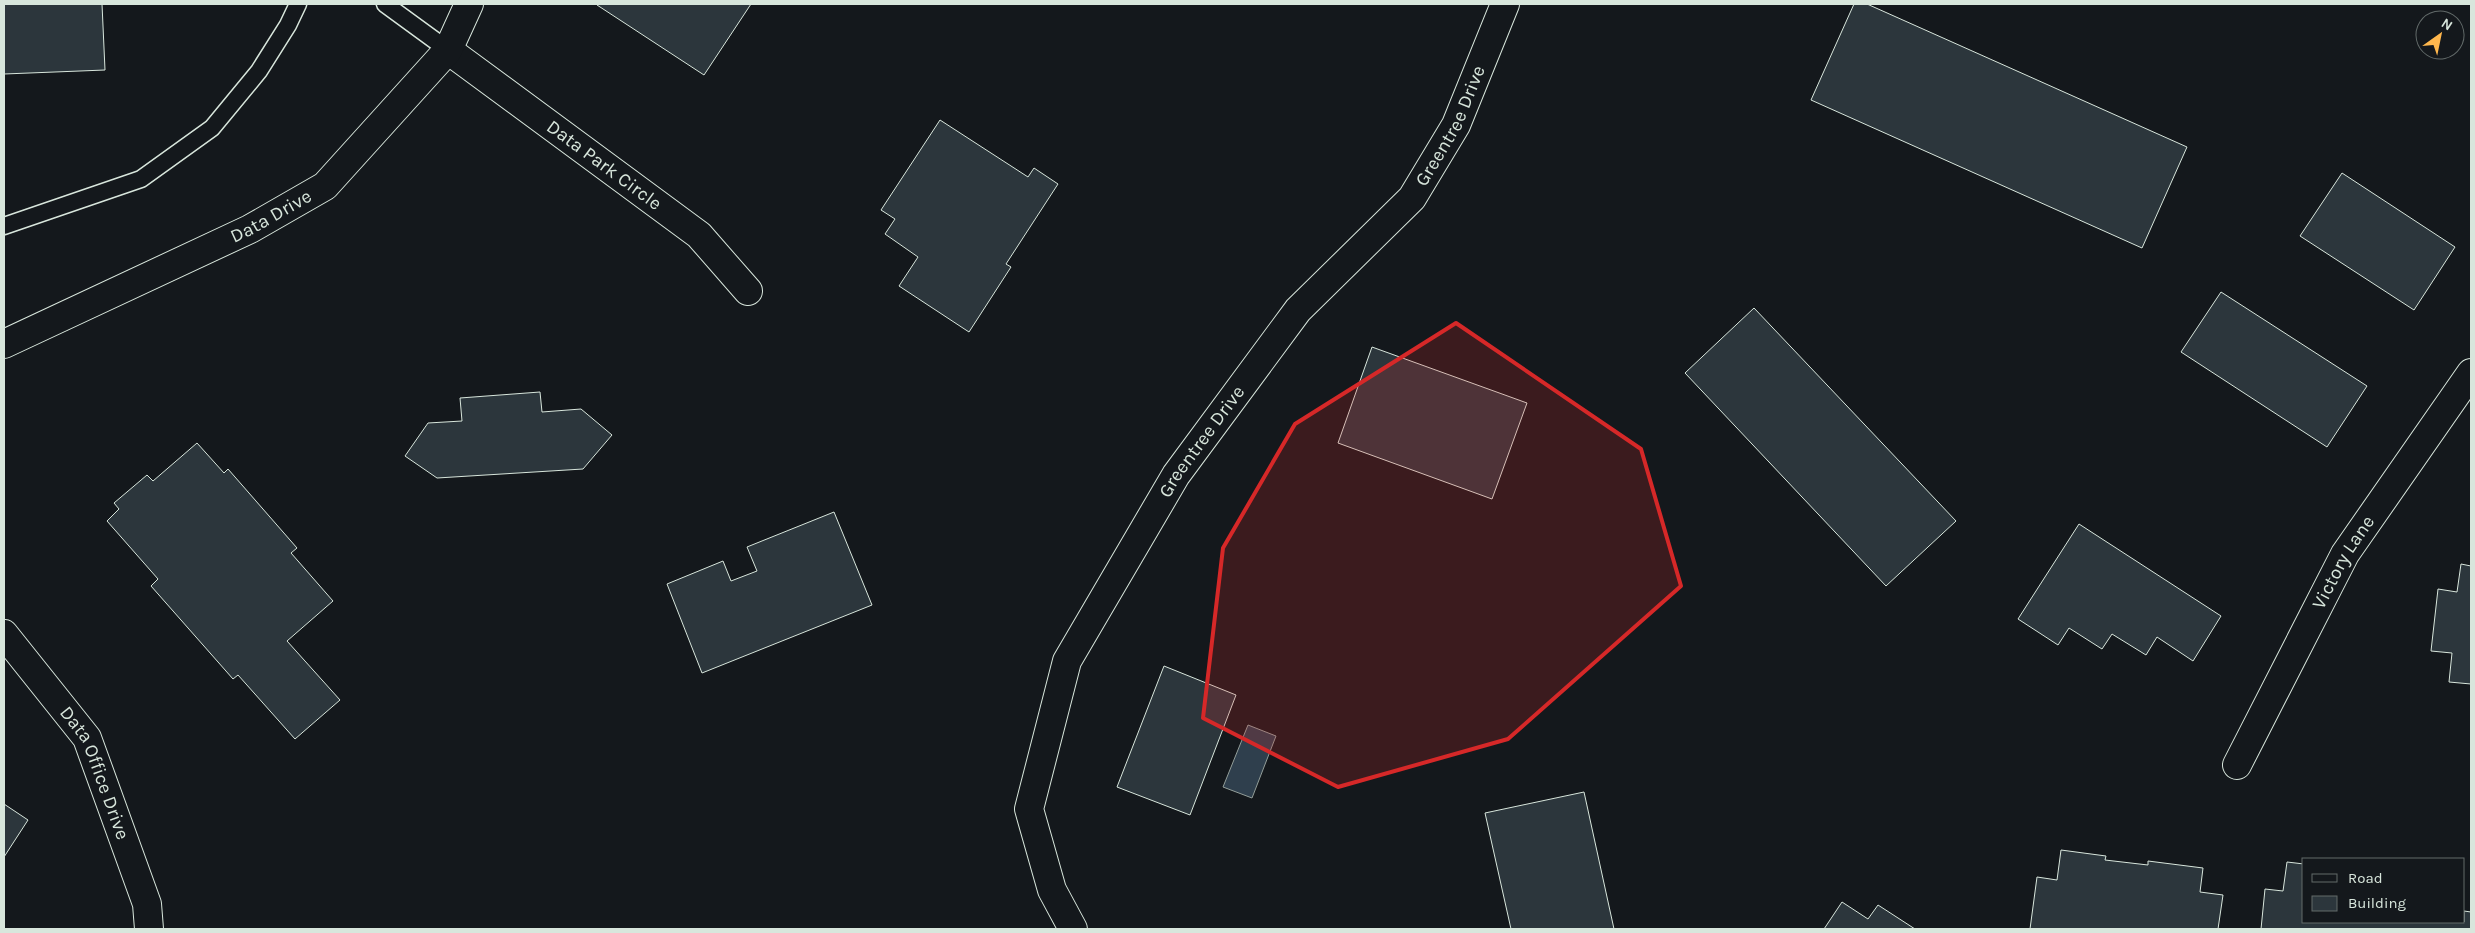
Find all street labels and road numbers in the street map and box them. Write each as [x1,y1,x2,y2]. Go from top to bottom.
street label: Greentree Drive [1411,62,1490,190]
street label: Data Park Circle [542,115,666,215]
street label: Data Drive [227,185,316,248]
street label: Greentree Drive [1154,381,1249,501]
street label: Victory Lane [2308,511,2379,613]
street label: Data Office Drive [55,702,134,843]

